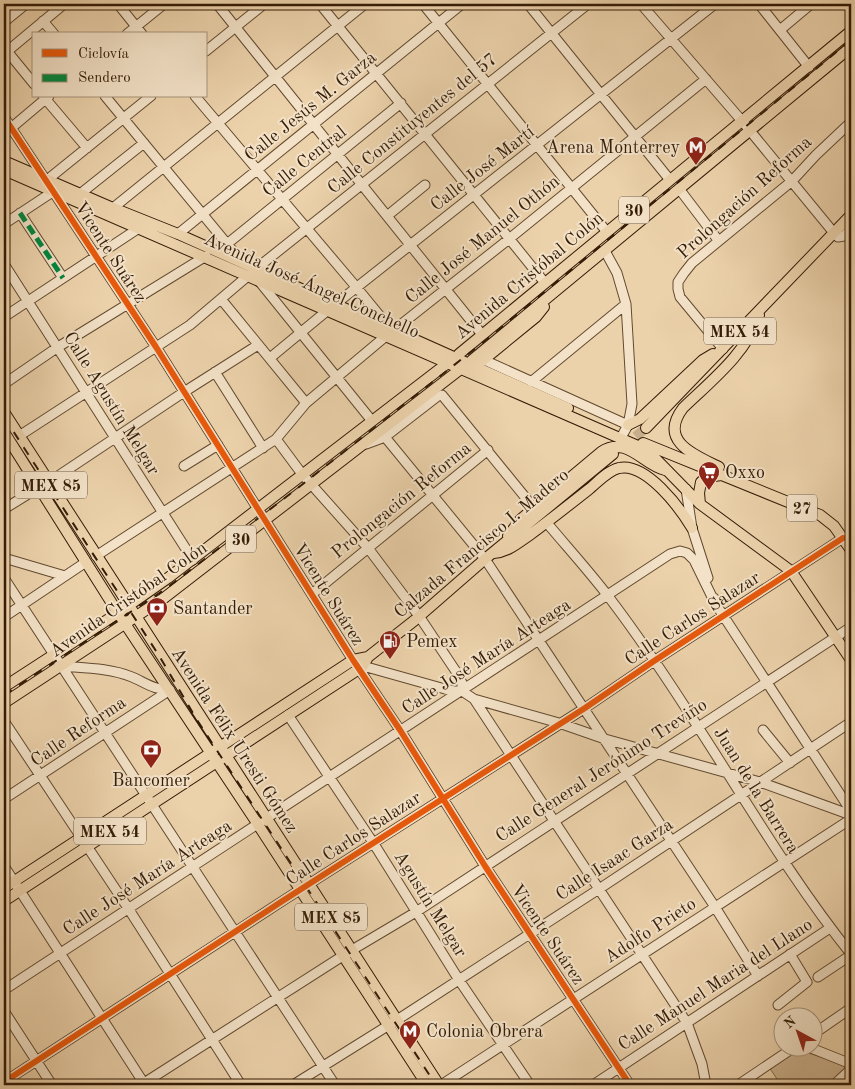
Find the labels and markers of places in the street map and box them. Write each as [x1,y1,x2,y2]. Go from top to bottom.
metro station icon: Arena Monterrey [684,135,708,166]
place label: Arena Monterrey [546,139,680,157]
supermarket icon: Oxxo [697,460,721,491]
place label: Oxxo [725,464,765,482]
bank icon: Santander [145,596,169,627]
place label: Santander [173,600,253,618]
fuel station icon: Pemex [378,629,402,660]
place label: Pemex [406,633,458,651]
bank icon: Bancomer [139,738,163,769]
place label: Bancomer [112,772,190,790]
metro station icon: Colonia Obrera [398,1019,422,1050]
place label: Colonia Obrera [426,1023,543,1041]

